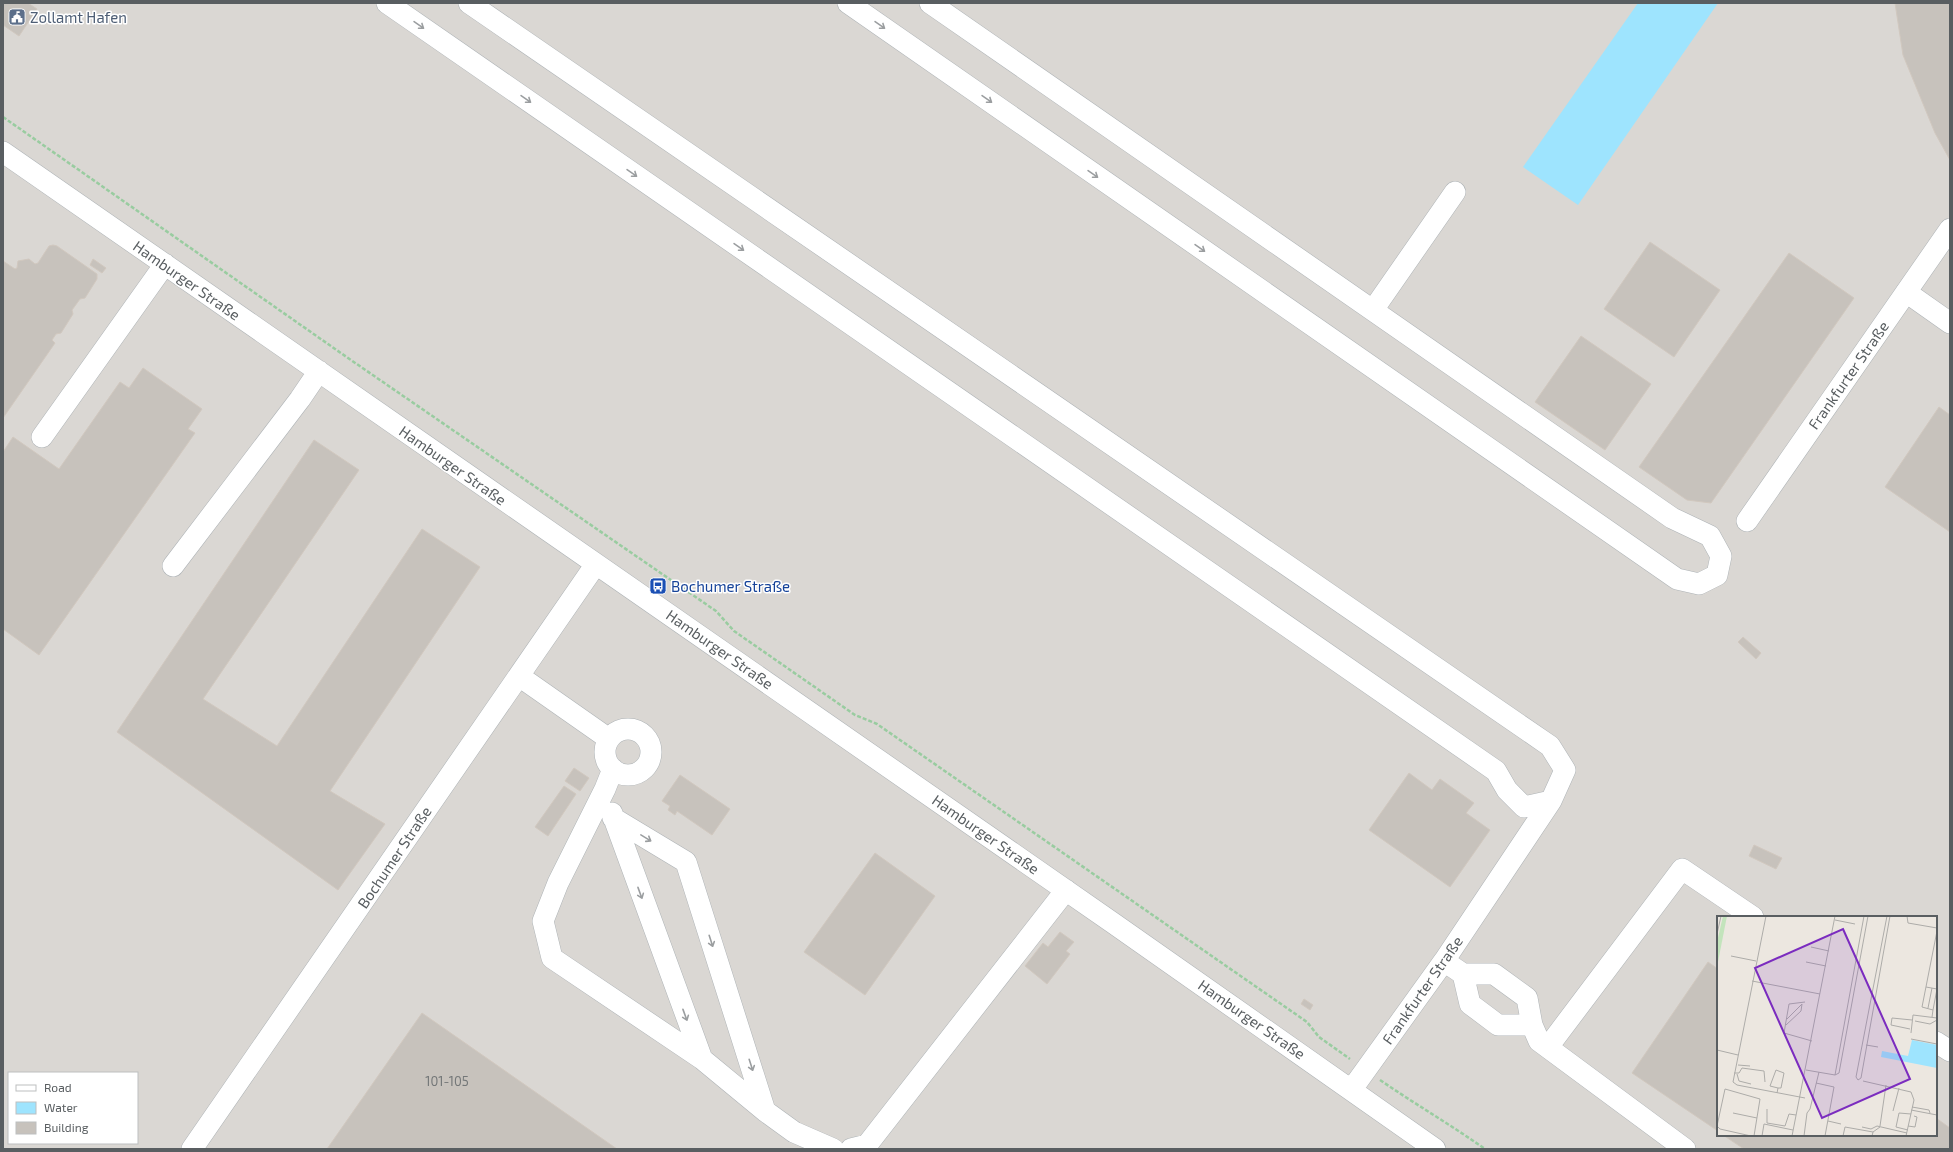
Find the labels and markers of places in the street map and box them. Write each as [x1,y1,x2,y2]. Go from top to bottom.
public building icon: Zollamt Hafen [7,7,27,27]
place label: Zollamt Hafen [30,8,127,26]
bus stop icon: Bochumer Straße [648,576,668,596]
place label: Bochumer Straße [671,577,790,595]

